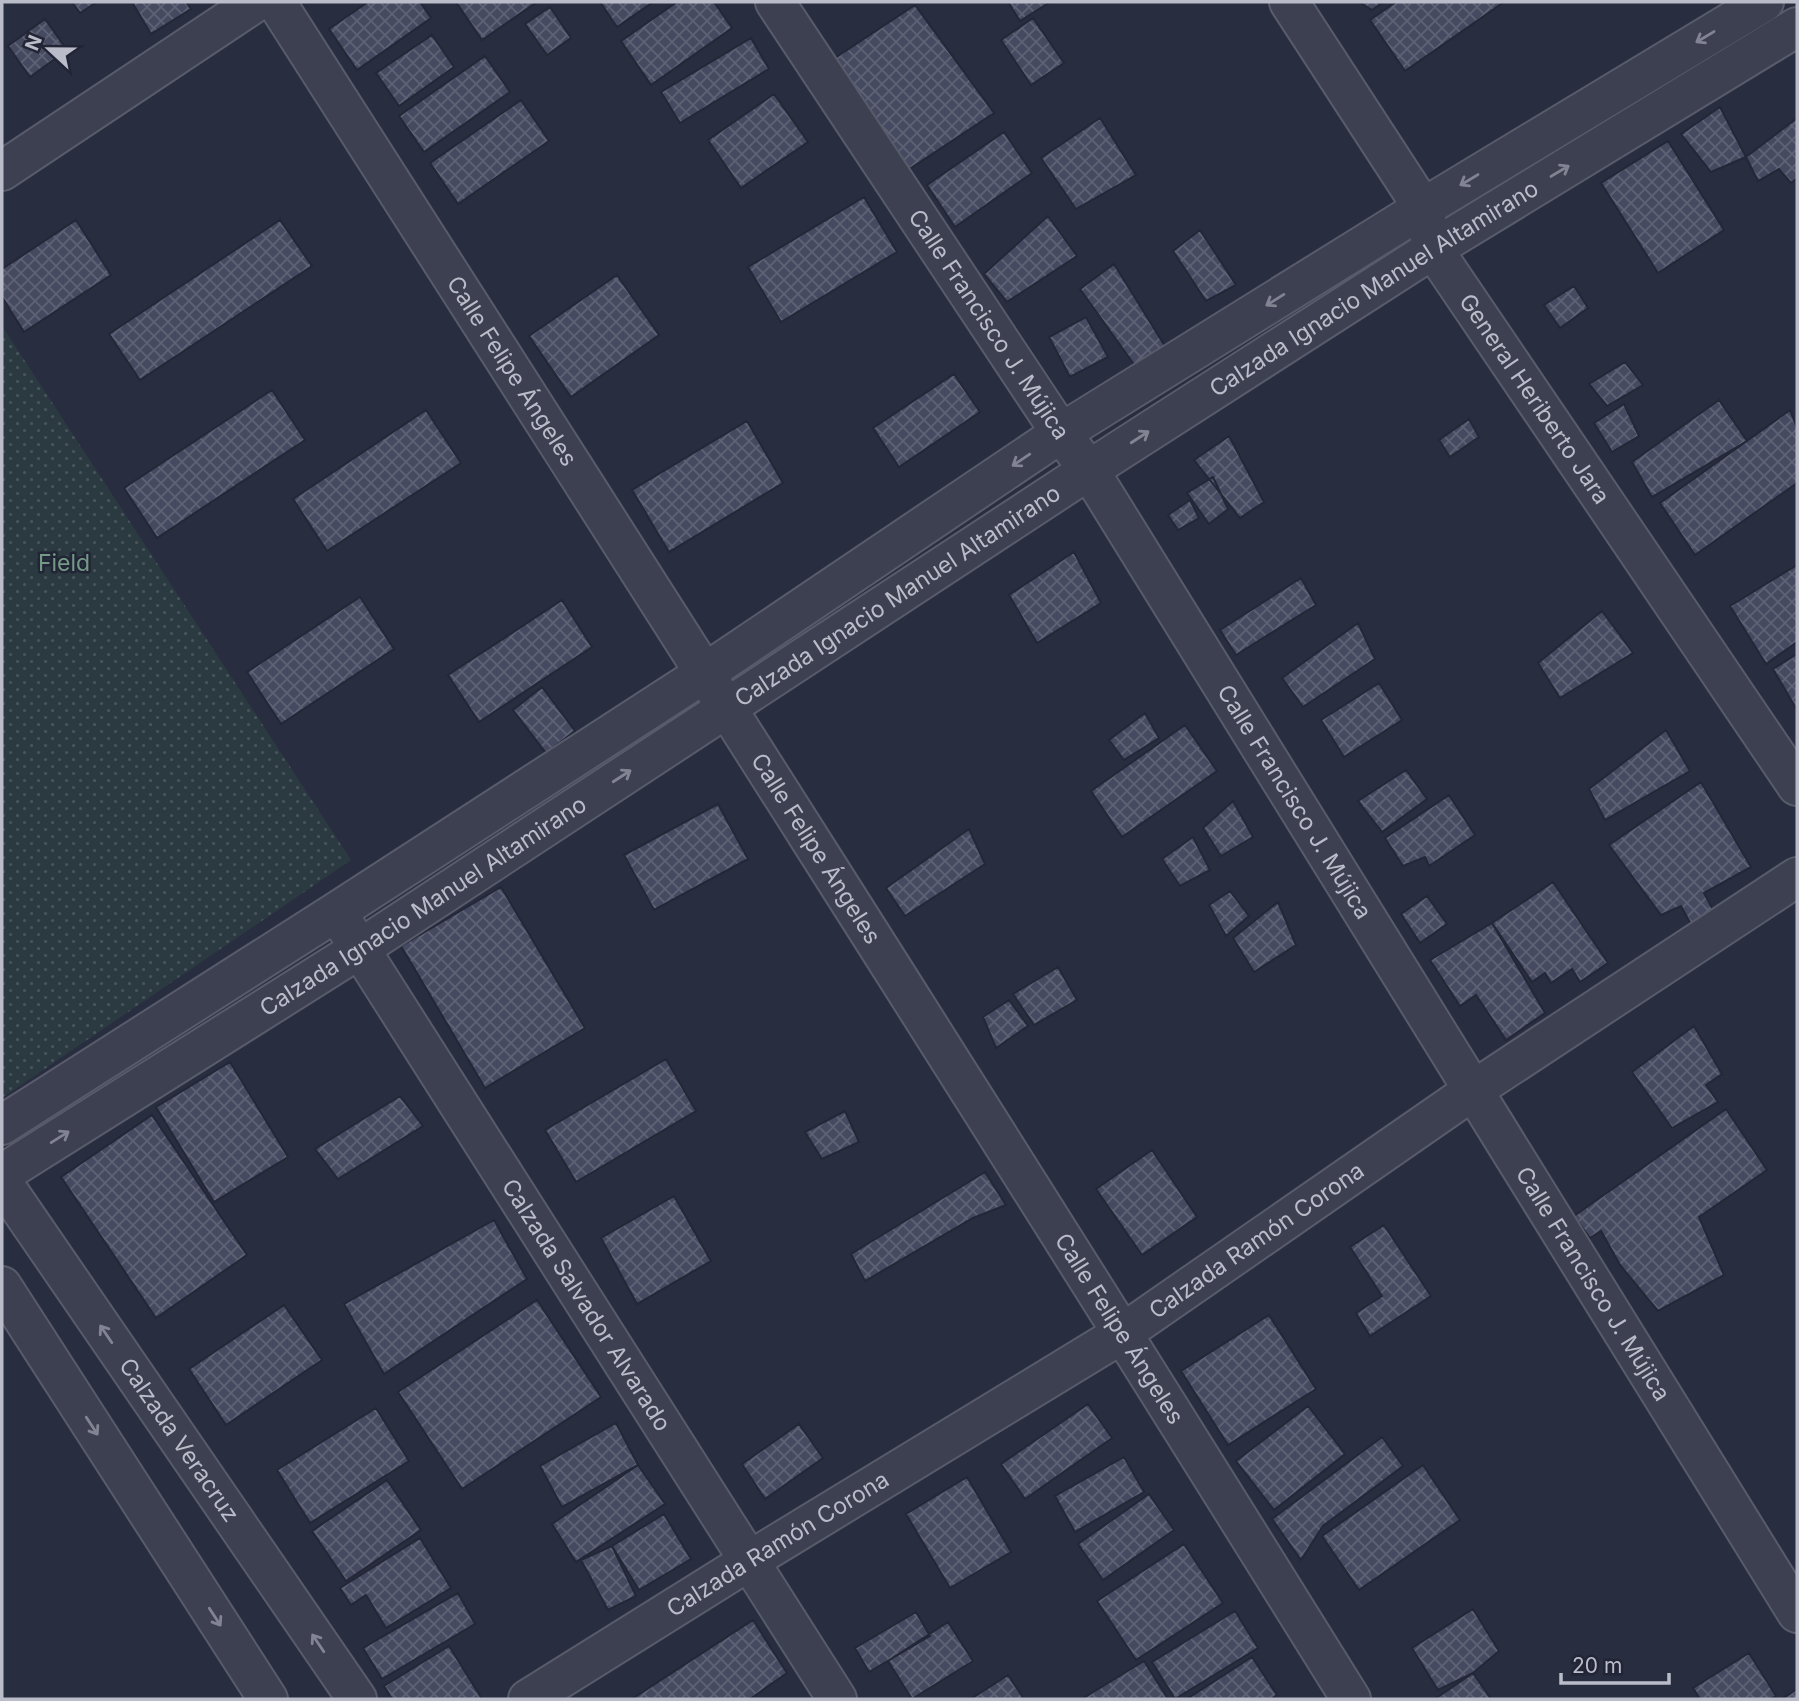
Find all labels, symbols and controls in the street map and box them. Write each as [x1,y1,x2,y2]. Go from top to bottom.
north arrow [14,14,84,84]
one-way arrow [1696,30,1716,44]
text: N [20,32,47,54]
one-way arrow [1550,164,1570,178]
one-way arrow [1459,173,1479,187]
street label: Calzada Ignacio Manuel Altamirano [1204,174,1543,403]
street label: Calle Francisco J. Mújica [903,204,1075,445]
street label: Calle Felipe Ángeles [441,271,583,471]
street label: General Heriberto Jara [1453,288,1616,509]
one-way arrow [1266,293,1286,307]
one-way arrow [1130,430,1150,444]
one-way arrow [1012,453,1031,467]
street label: Calzada Ignacio Manuel Altamirano [729,479,1066,713]
park label: Field [38,549,90,577]
street label: Calle Francisco J. Mújica [1211,680,1378,924]
street label: Calle Felipe Ángeles [745,748,887,949]
one-way arrow [612,769,631,784]
street label: Calzada Ignacio Manuel Altamirano [254,790,592,1022]
one-way arrow [49,1130,69,1144]
street label: Calzada Ramón Corona [1144,1156,1369,1325]
street label: Calle Francisco J. Mújica [1510,1162,1676,1406]
street label: Calzada Salvador Alvarado [496,1174,677,1436]
street label: Calle Felipe Ángeles [1049,1228,1190,1429]
one-way arrow [99,1325,113,1344]
street label: Calzada Veracruz [113,1353,245,1527]
one-way arrow [84,1416,99,1435]
street label: Calzada Ramón Corona [662,1465,894,1623]
one-way arrow [208,1607,222,1626]
one-way arrow [311,1634,325,1653]
scale bar [1561,1642,1670,1686]
text: 20 m [1572,1653,1622,1678]

